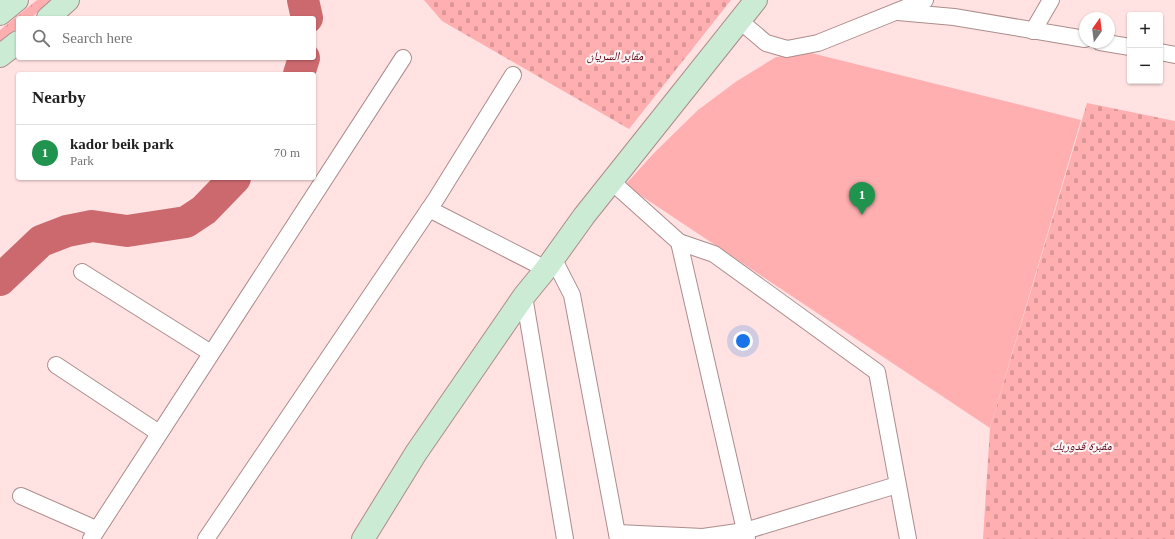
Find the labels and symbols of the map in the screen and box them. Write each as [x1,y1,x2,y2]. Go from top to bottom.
north arrow [1079,12,1115,48]
park label: مقابر السريان [587,49,644,64]
pin: 1 [849,182,875,215]
your location [733,331,753,351]
park label: مقبرة قدوربك [1052,439,1112,453]

